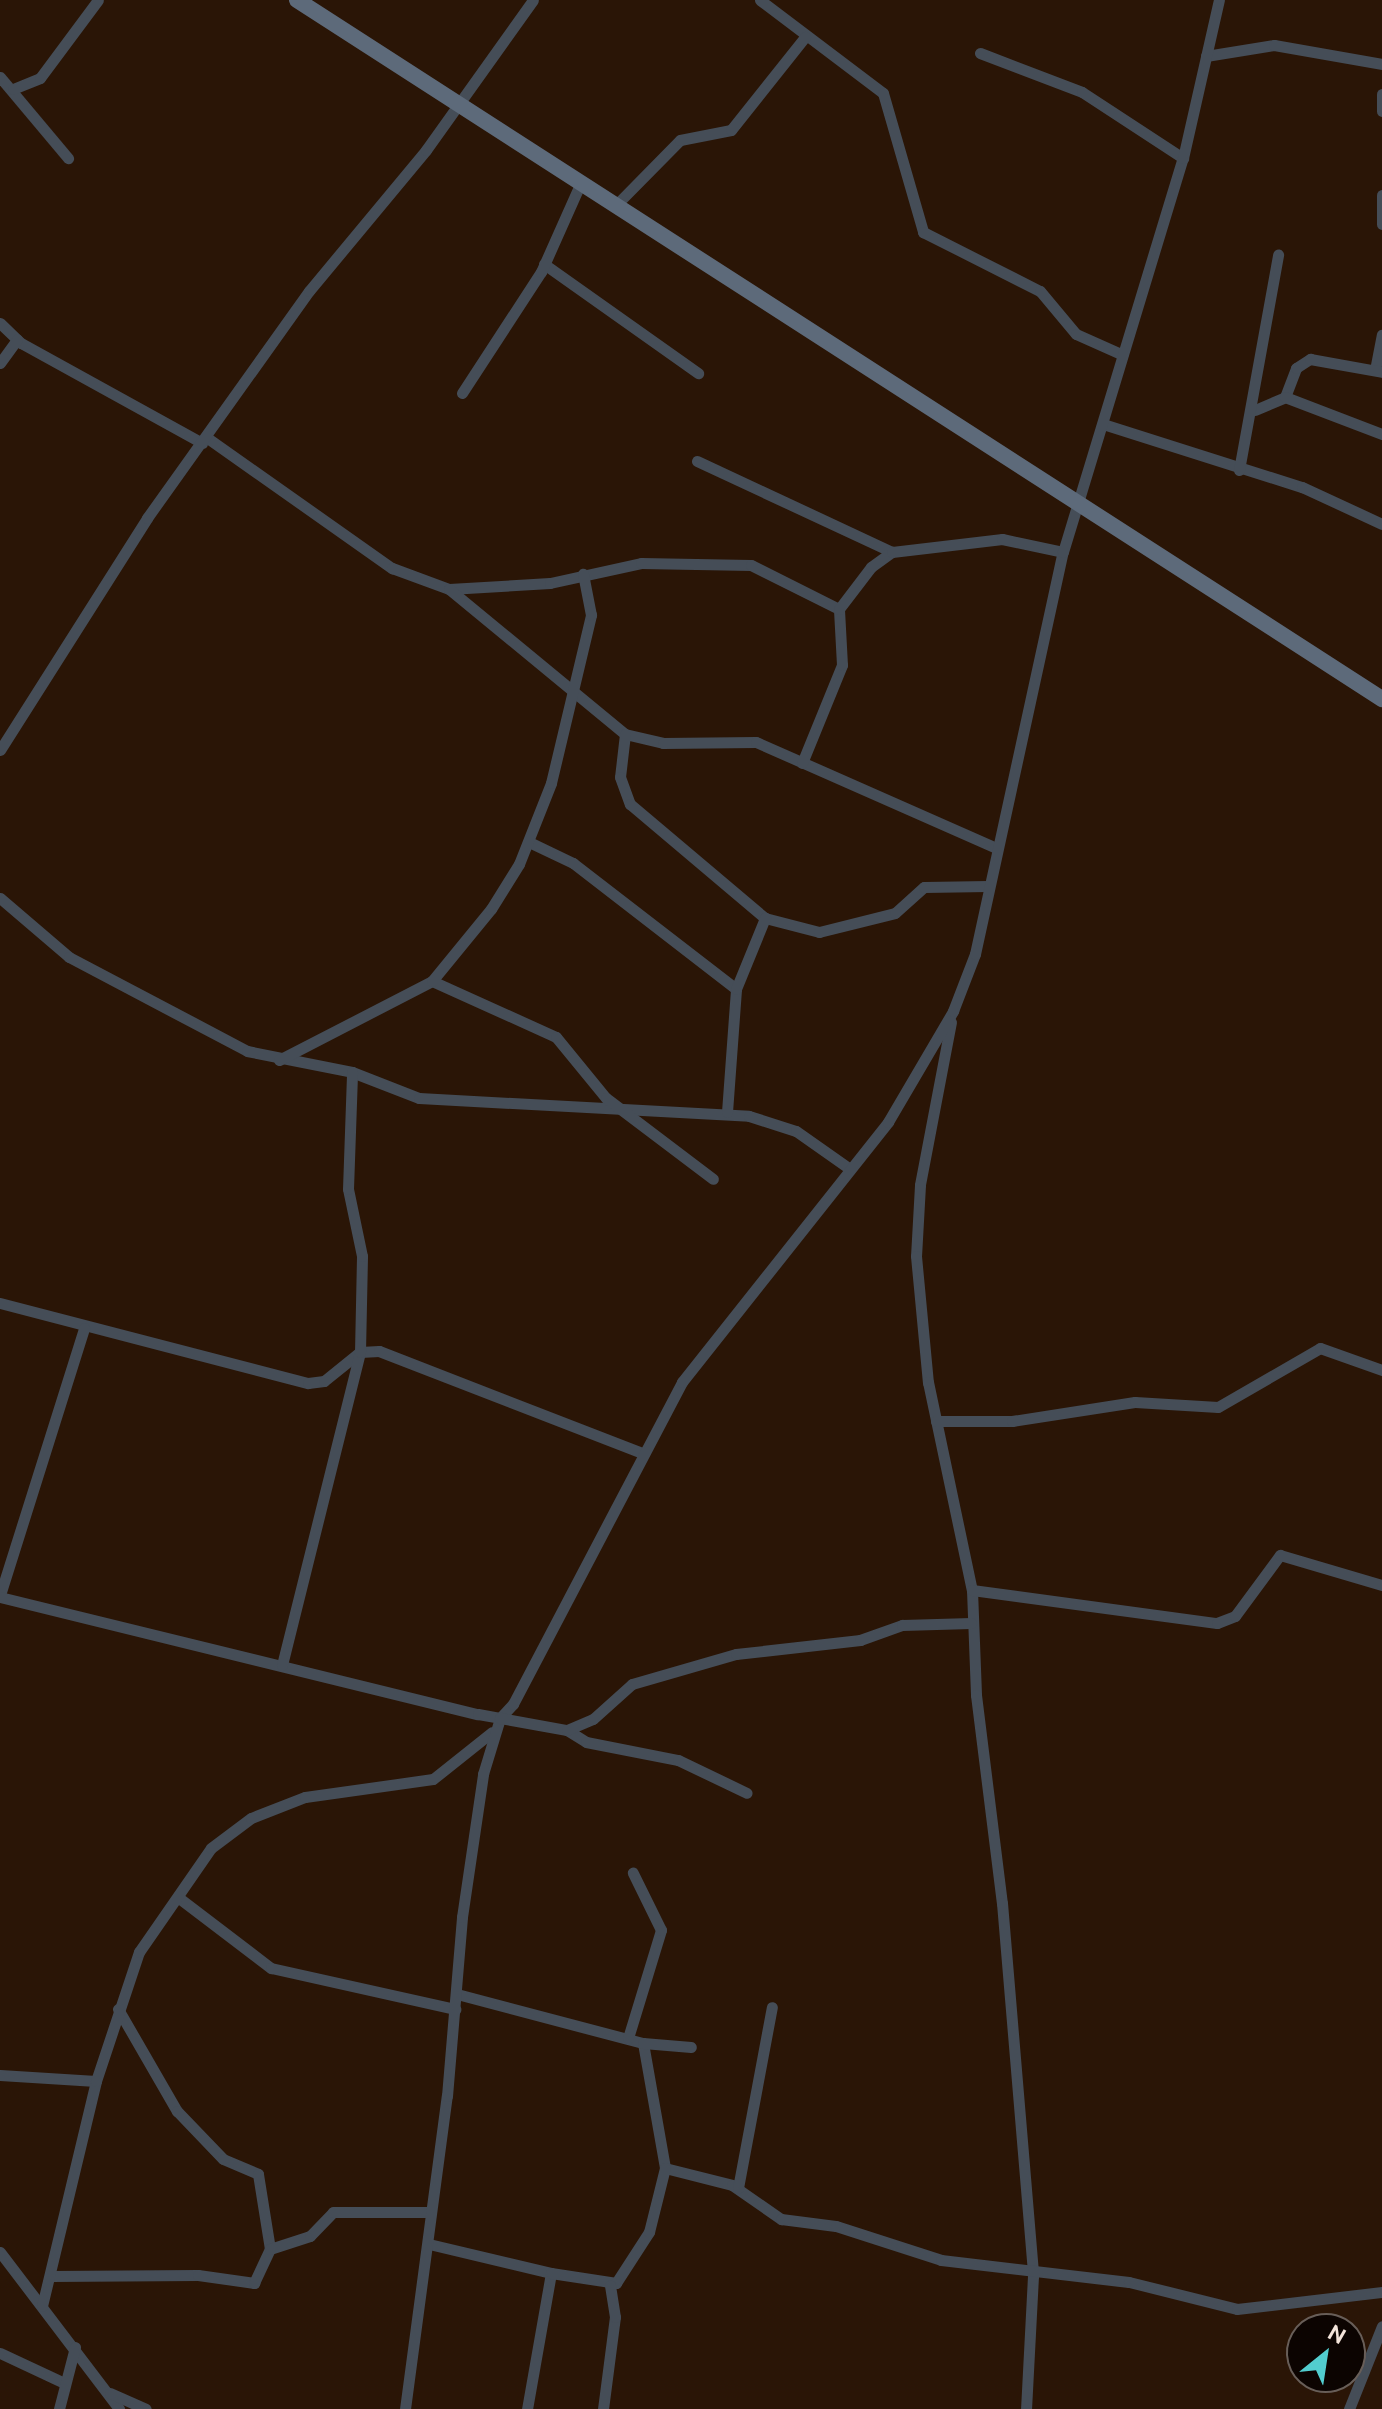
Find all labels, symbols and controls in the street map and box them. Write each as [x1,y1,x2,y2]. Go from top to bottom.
north arrow [1286,2313,1366,2393]
text: N [1324,2319,1351,2348]

